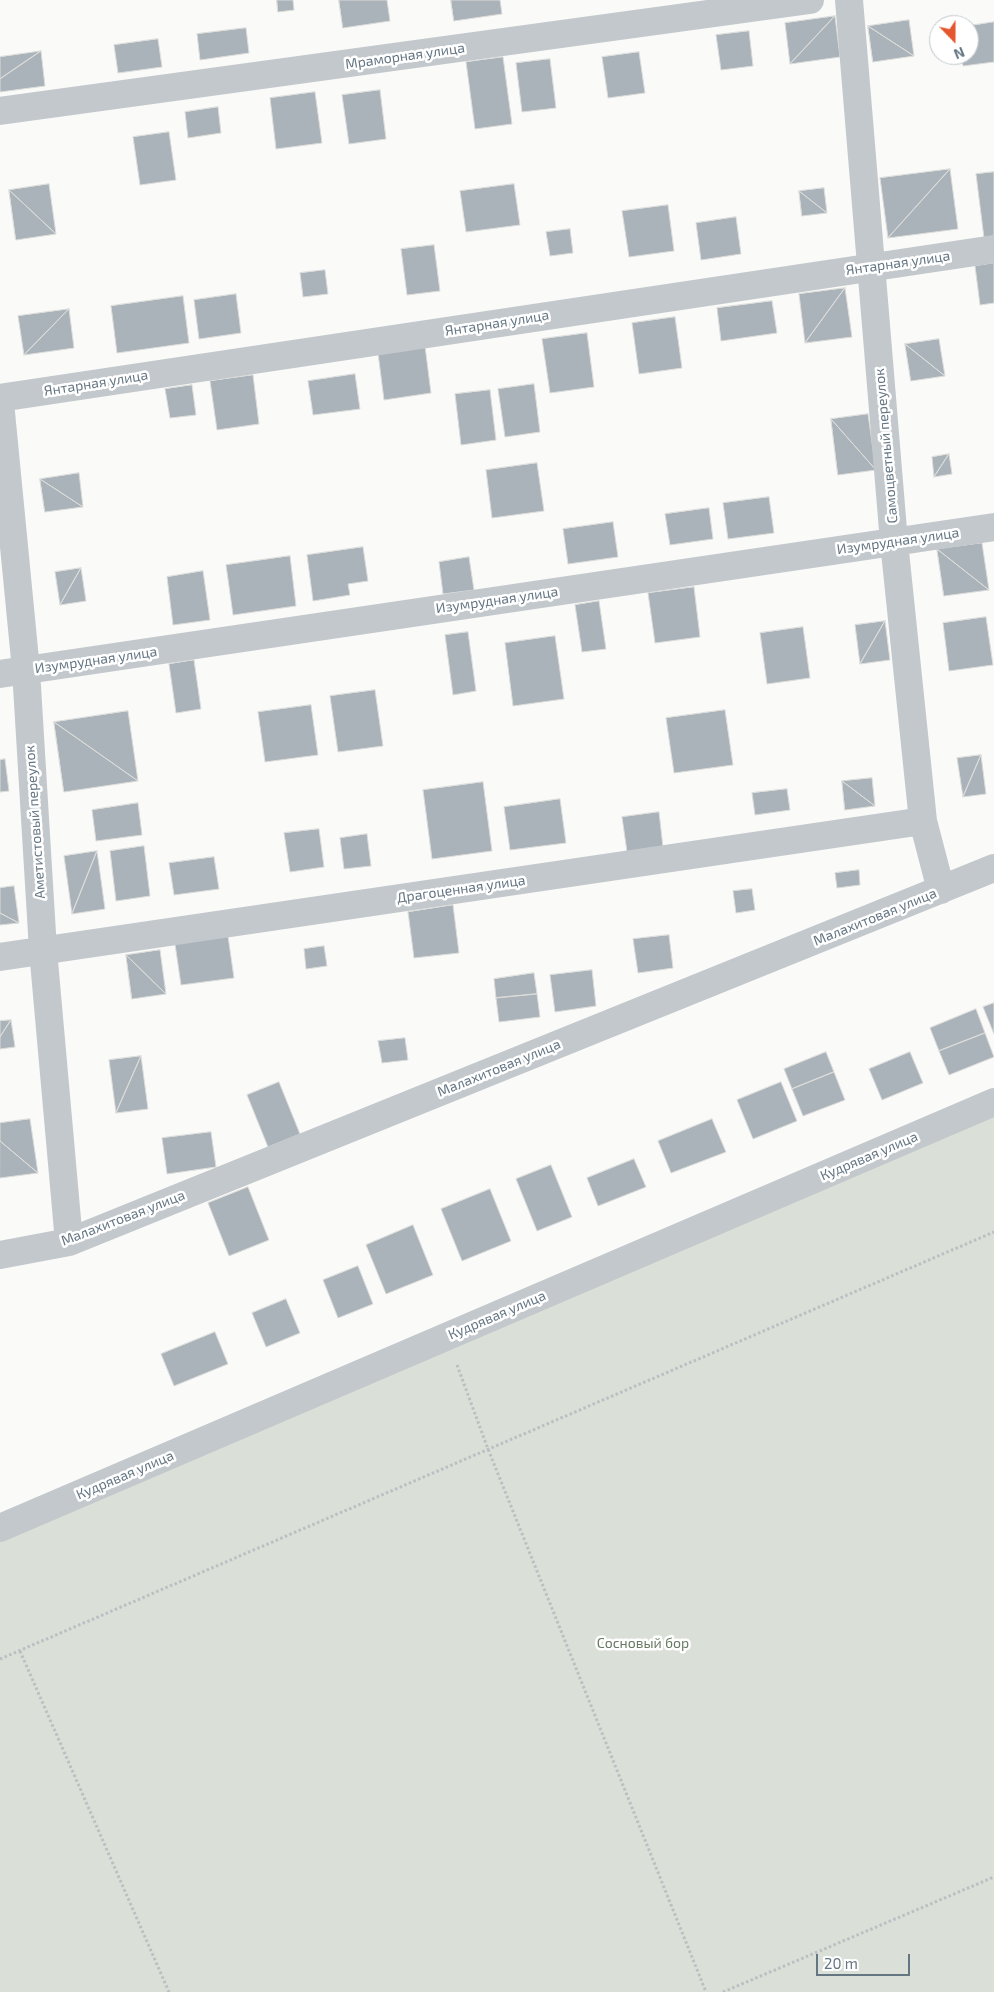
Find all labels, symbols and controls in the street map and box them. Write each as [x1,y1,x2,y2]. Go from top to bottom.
north arrow [929,15,979,65]
street label: Мраморная улица [344,39,466,73]
text: N [952,44,967,63]
street label: Янтарная улица [845,247,951,279]
street label: Янтарная улица [444,306,550,340]
street label: Янтарная улица [43,366,149,400]
street label: Самоцветный переулок [871,368,901,524]
street label: Изумрудная улица [836,524,960,558]
street label: Изумрудная улица [435,583,559,617]
street label: Изумрудная улица [34,643,158,677]
street label: Аметистовый переулок [21,745,49,899]
street label: Драгоценная улица [396,872,526,906]
street label: Малахитовая улица [811,885,939,949]
street label: Малахитовая улица [435,1036,563,1100]
street label: Кудрявая улица [818,1128,920,1184]
street label: Малахитовая улица [59,1187,187,1249]
street label: Кудрявая улица [446,1287,548,1343]
street label: Кудрявая улица [74,1447,176,1503]
park label: Сосновый бор [597,1635,689,1651]
scale bar [819,1944,913,1976]
text: 20 m [824,1954,858,1972]

